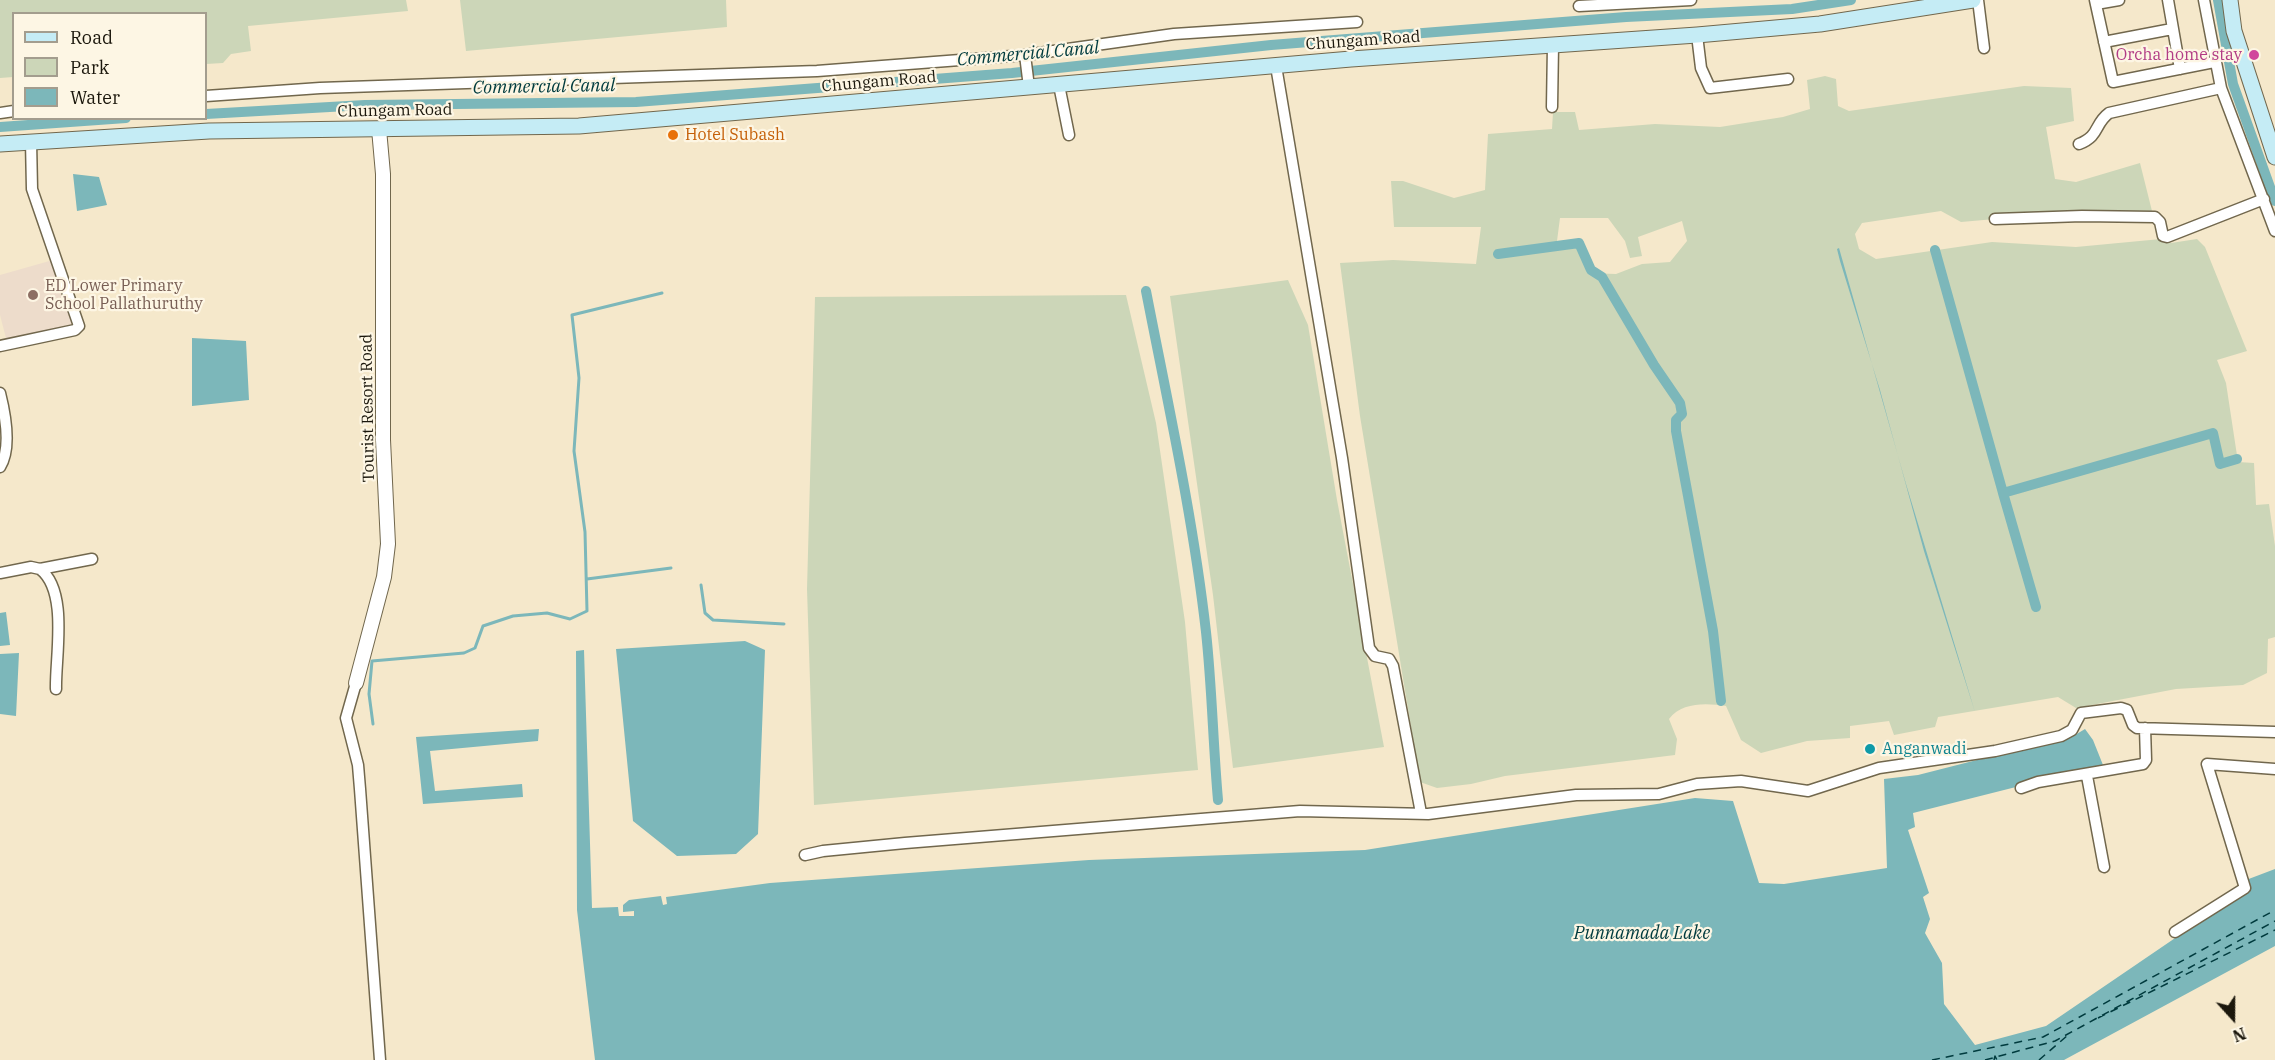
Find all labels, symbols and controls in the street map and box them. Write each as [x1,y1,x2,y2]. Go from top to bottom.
legend [12,12,207,120]
text: Road [70,26,113,49]
street label: Chungam Road [1305,27,1421,55]
water label: Commercial Canal [956,37,1100,71]
place label: Orcha home stay [2116,45,2242,65]
marker: Orcha home stay [2247,48,2261,62]
text: Park [70,56,109,79]
street label: Chungam Road [821,67,937,97]
water label: Commercial Canal [473,75,615,99]
text: Water [70,86,120,109]
street label: Chungam Road [337,100,453,122]
place label: Hotel Subash [685,125,785,145]
marker: Hotel Subash [666,128,680,142]
place label: ED Lower Primary School Pallathuruthy [45,276,203,314]
marker: ED Lower Primary School Pallathuruthy [26,288,40,302]
street label: Tourist Resort Road [357,334,379,482]
place label: Anganwadi [1882,739,1966,759]
marker: Anganwadi [1863,742,1877,756]
water label: Punnamada Lake [1574,923,1710,945]
north arrow [2203,988,2263,1048]
text: N [2230,1023,2249,1046]

